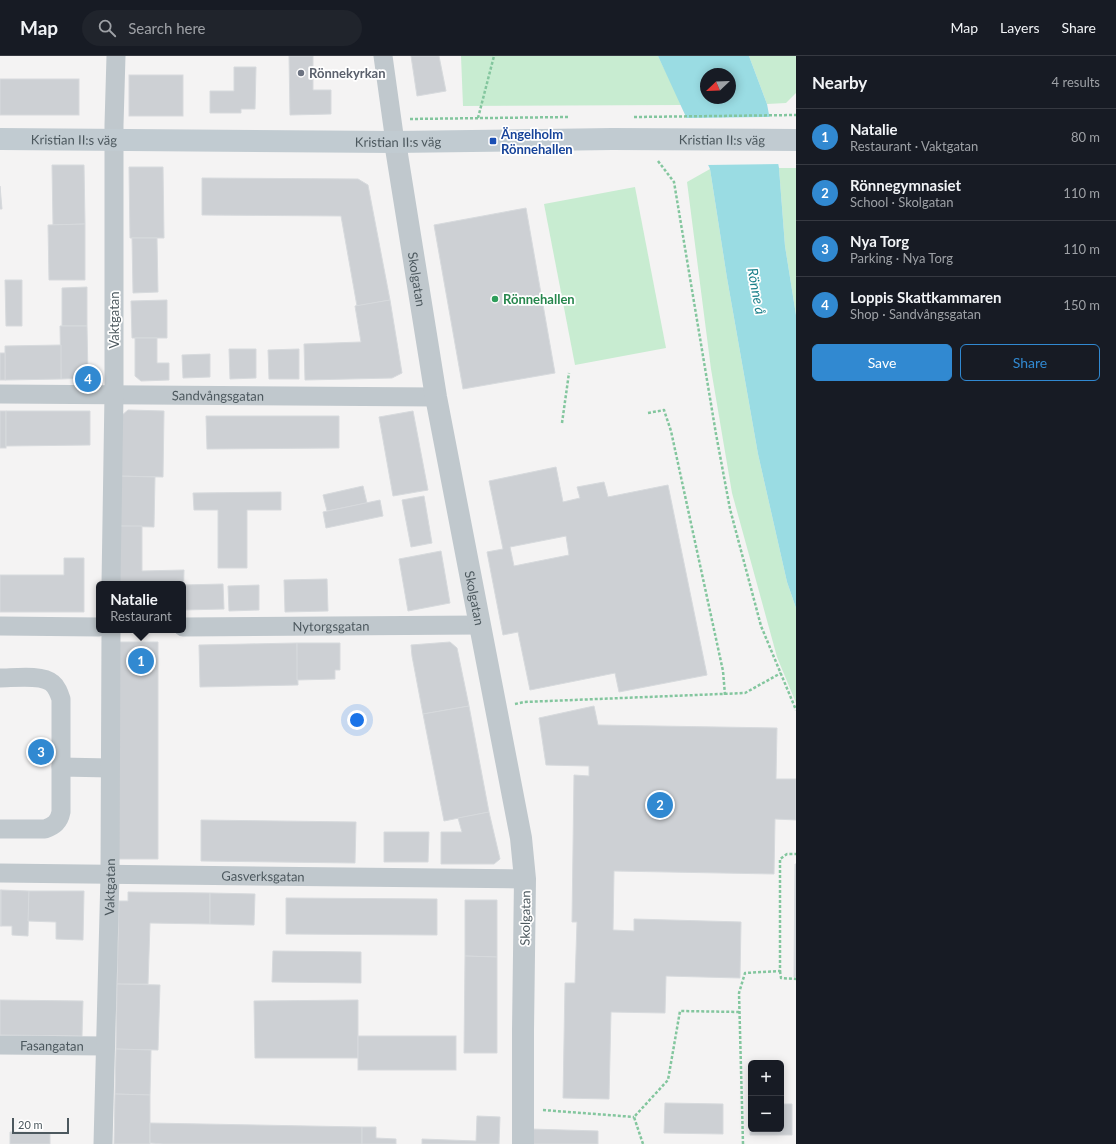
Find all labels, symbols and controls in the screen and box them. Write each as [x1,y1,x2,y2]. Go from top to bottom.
search box [82,10,362,46]
text: Map [20,16,58,39]
icon: search [96,17,118,39]
text: Search here [128,19,206,37]
text: Map [950,19,978,36]
text: Layers [1000,19,1040,36]
text: Share [1062,19,1096,36]
place label: Rönnekyrkan [309,65,386,81]
marker: Rönnekyrkan [296,68,306,78]
north arrow [700,68,736,104]
text: Nearby [812,72,867,93]
text: 4 results [1052,74,1100,90]
text: Natalie [850,120,898,138]
place label: Ängelholm Rönnehallen [500,126,573,157]
text: 1 [821,129,829,145]
text: 80 m [1071,129,1100,145]
street label: Kristian II:s väg [31,131,117,148]
street label: Kristian II:s väg [679,131,765,148]
street label: Kristian II:s väg [355,133,441,150]
marker: Ängelholm Rönnehallen [488,136,498,146]
text: Restaurant · Vaktgatan [850,138,978,154]
text: Rönnegymnasiet [850,176,961,194]
text: 2 [821,185,829,201]
text: 110 m [1063,185,1100,201]
text: School · Skolgatan [850,194,953,210]
text: Nya Torg [850,232,909,250]
text: 3 [821,241,829,257]
text: 110 m [1063,241,1100,257]
text: Parking · Nya Torg [850,250,953,266]
street label: Skolgatan [405,251,429,308]
water label: Rönne å [745,266,769,316]
text: Loppis Skattkammaren [850,288,1002,306]
street label: Vaktgatan [106,291,122,349]
place label: Rönnehallen [503,291,575,307]
marker: Rönnehallen [490,294,500,304]
text: 4 [821,297,829,313]
text: 150 m [1063,297,1100,313]
text: Shop · Sandvångsgatan [850,306,981,322]
button: Save [812,344,952,381]
button: Share [960,344,1100,381]
pin: 4 [75,364,101,394]
street label: Sandvångsgatan [172,387,264,404]
street label: Skolgatan [462,569,488,627]
popup [96,581,186,633]
text: Natalie [110,590,158,608]
text: Restaurant [110,608,172,624]
street label: Nytorgsgatan [292,618,370,634]
pin: 1 [128,646,154,676]
your location [347,710,367,730]
pin: 3 [28,737,54,767]
pin: 2 [647,790,673,820]
street label: Vaktgatan [101,858,118,916]
street label: Gasverksgatan [221,868,305,884]
street label: Skolgatan [517,890,533,946]
street label: Fasangatan [20,1037,84,1054]
map controls [748,1060,784,1132]
button: + [748,1060,784,1096]
button: − [748,1096,784,1132]
scale bar [12,1116,69,1135]
text: 20 m [18,1118,43,1131]

